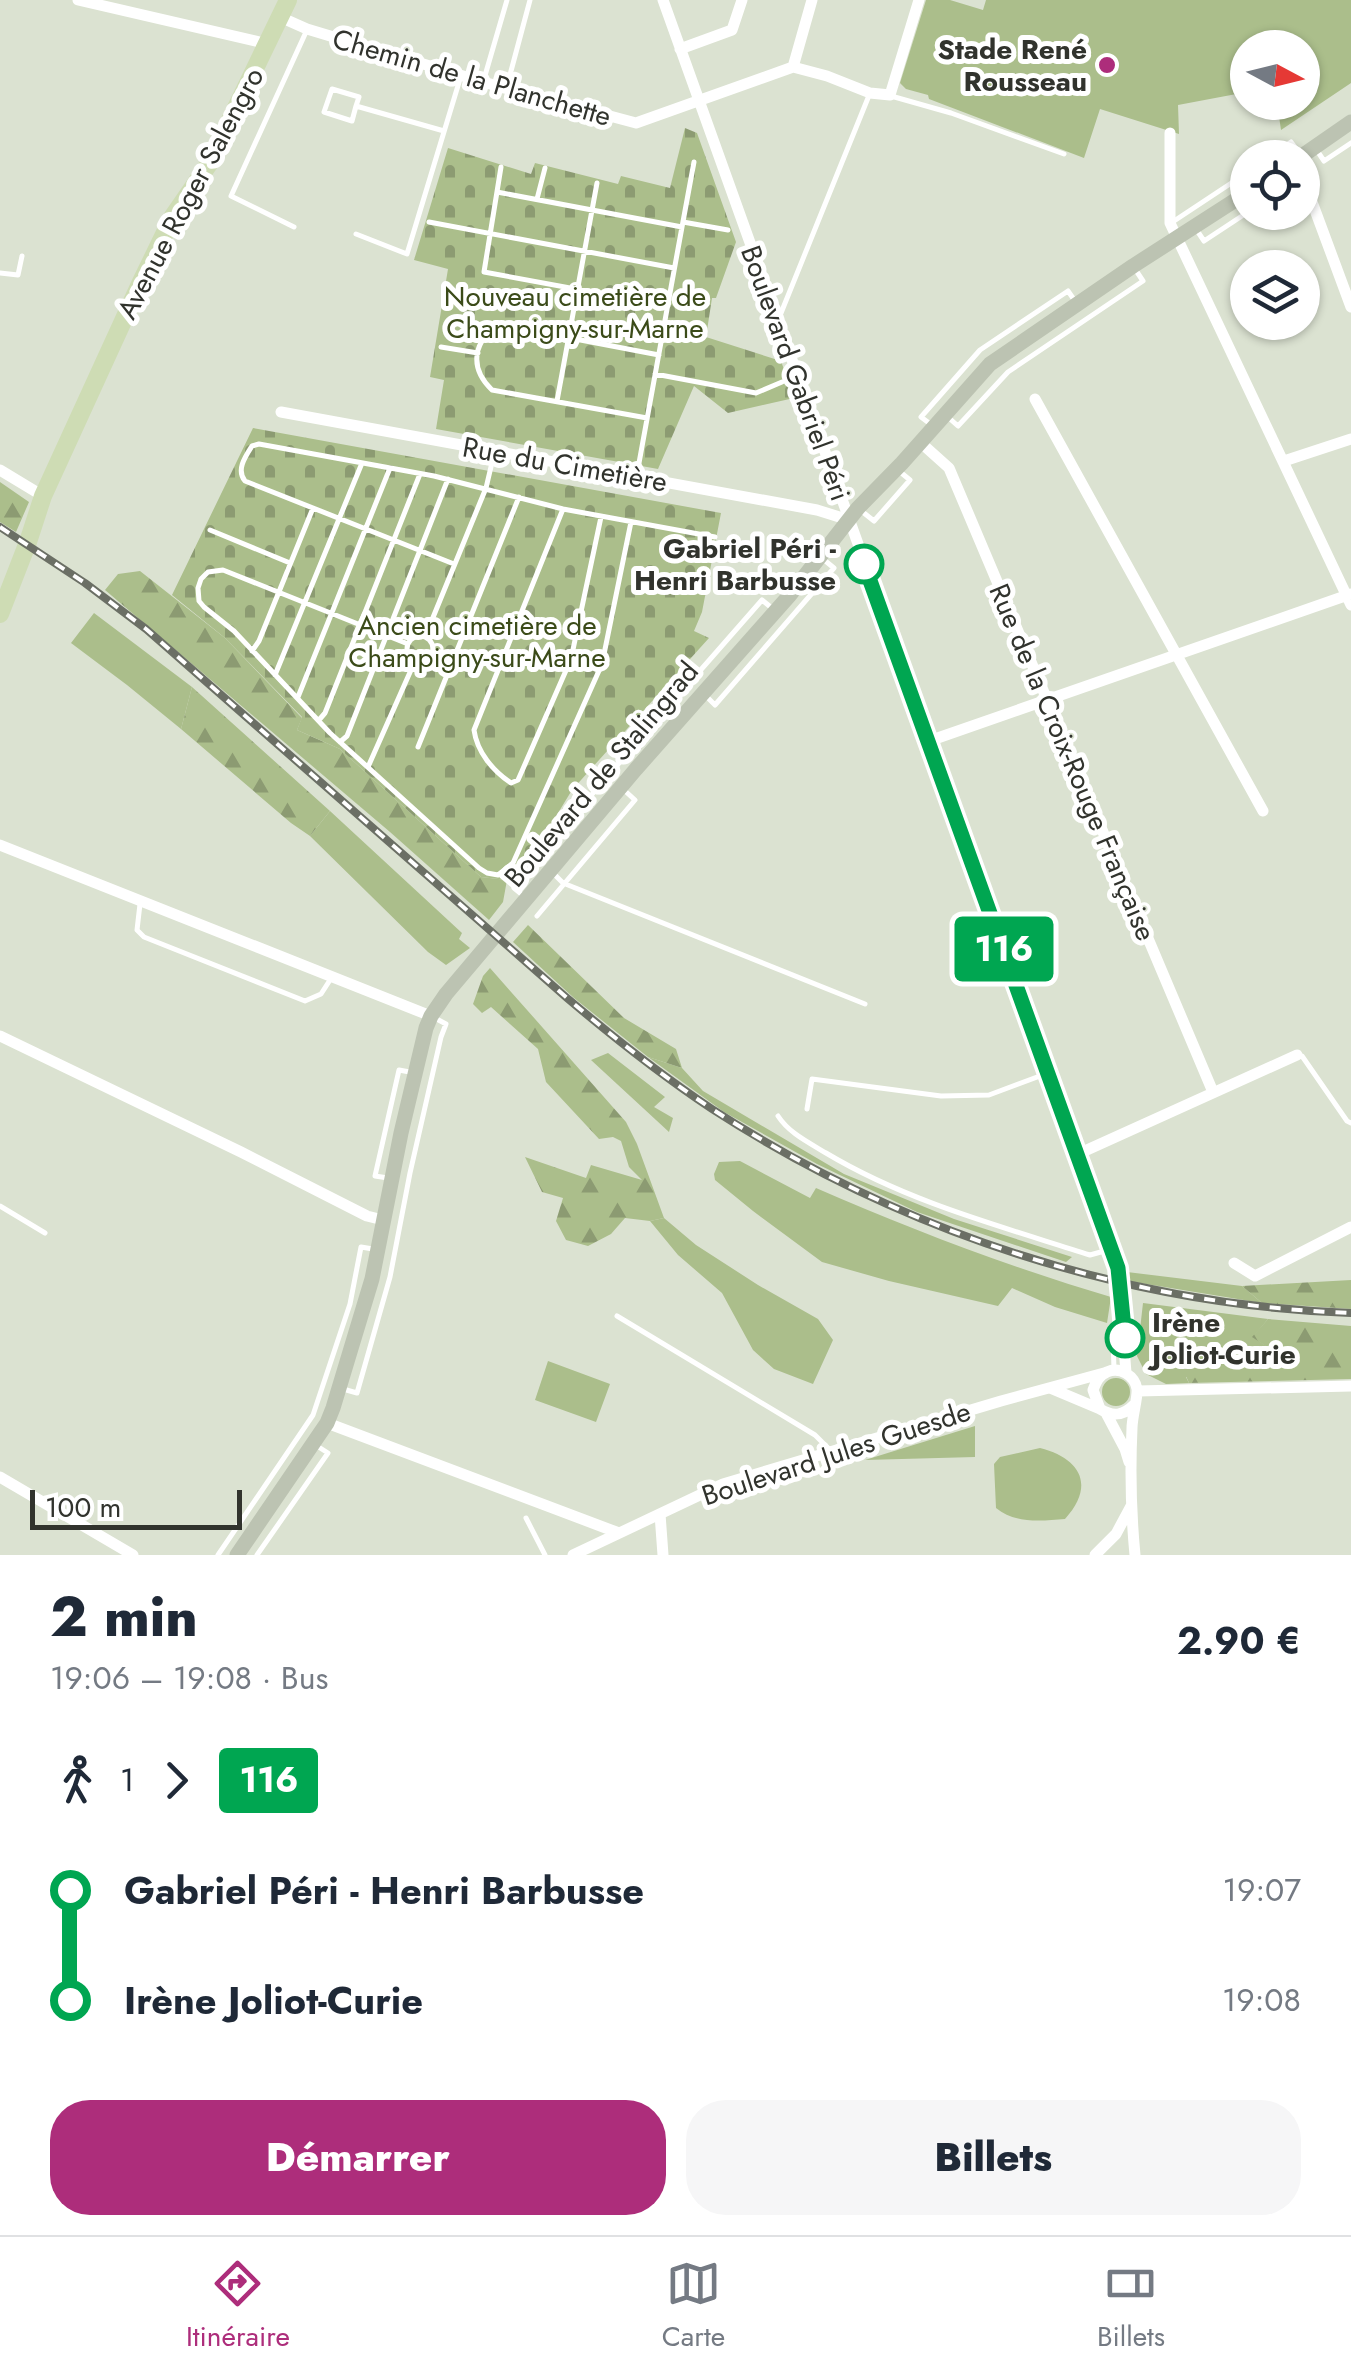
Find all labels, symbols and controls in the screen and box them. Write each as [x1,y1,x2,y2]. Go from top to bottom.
street label: Chemin de la Planchette [328,18,616,137]
place label: Stade René Rousseau [937,29,1087,102]
north arrow [1230,30,1320,120]
map controls [1230,30,1320,340]
marker: Stade René Rousseau [1096,54,1118,76]
street label: Avenue Roger Salengro [107,60,274,326]
button: locate [1230,140,1320,230]
street label: Boulevard Gabriel Péri [730,240,861,507]
button: layers [1230,250,1320,340]
park label: Nouveau cimetière de Champigny-sur-Marne [444,276,706,349]
street label: Rue du Cimetière [459,426,670,503]
place label: Gabriel Péri - Henri Barbusse [634,528,837,601]
marker: Gabriel Péri - Henri Barbusse [845,545,883,583]
street label: Rue de la Croix-Rouge Française [979,577,1167,947]
park label: Ancien cimetière de Champigny-sur-Marne [348,605,606,678]
street label: Boulevard de Stalingrad [495,653,708,896]
line badge: 116 [946,916,1062,982]
text: 116 [974,924,1034,974]
place label: Irène Joliot-Curie [1147,1302,1296,1375]
marker: Irène Joliot-Curie [1106,1319,1144,1357]
street label: Boulevard Jules Guesde [697,1391,976,1516]
scale bar [30,1485,242,1530]
text: 100 m [45,1487,121,1528]
text: 2 min [50,1577,198,1657]
text: 2.90 € [1177,1613,1301,1668]
text: 19:06 – 19:08 · Bus [50,1655,328,1701]
icon: walk [50,1753,105,1808]
icon: forward [149,1753,204,1808]
text: 116 [239,1755,298,1805]
text: 1 [120,1757,134,1803]
text: Gabriel Péri - Henri Barbusse [124,1863,644,1918]
text: 19:07 [1223,1867,1301,1913]
text: Irène Joliot-Curie [124,1973,423,2028]
text: 19:08 [1222,1977,1301,2023]
button: Démarrer [50,2100,666,2215]
button: Billets [686,2100,1301,2215]
tab: Itinéraire [186,2256,290,2357]
tab: Carte [662,2256,725,2357]
tab: Billets [1097,2256,1165,2357]

